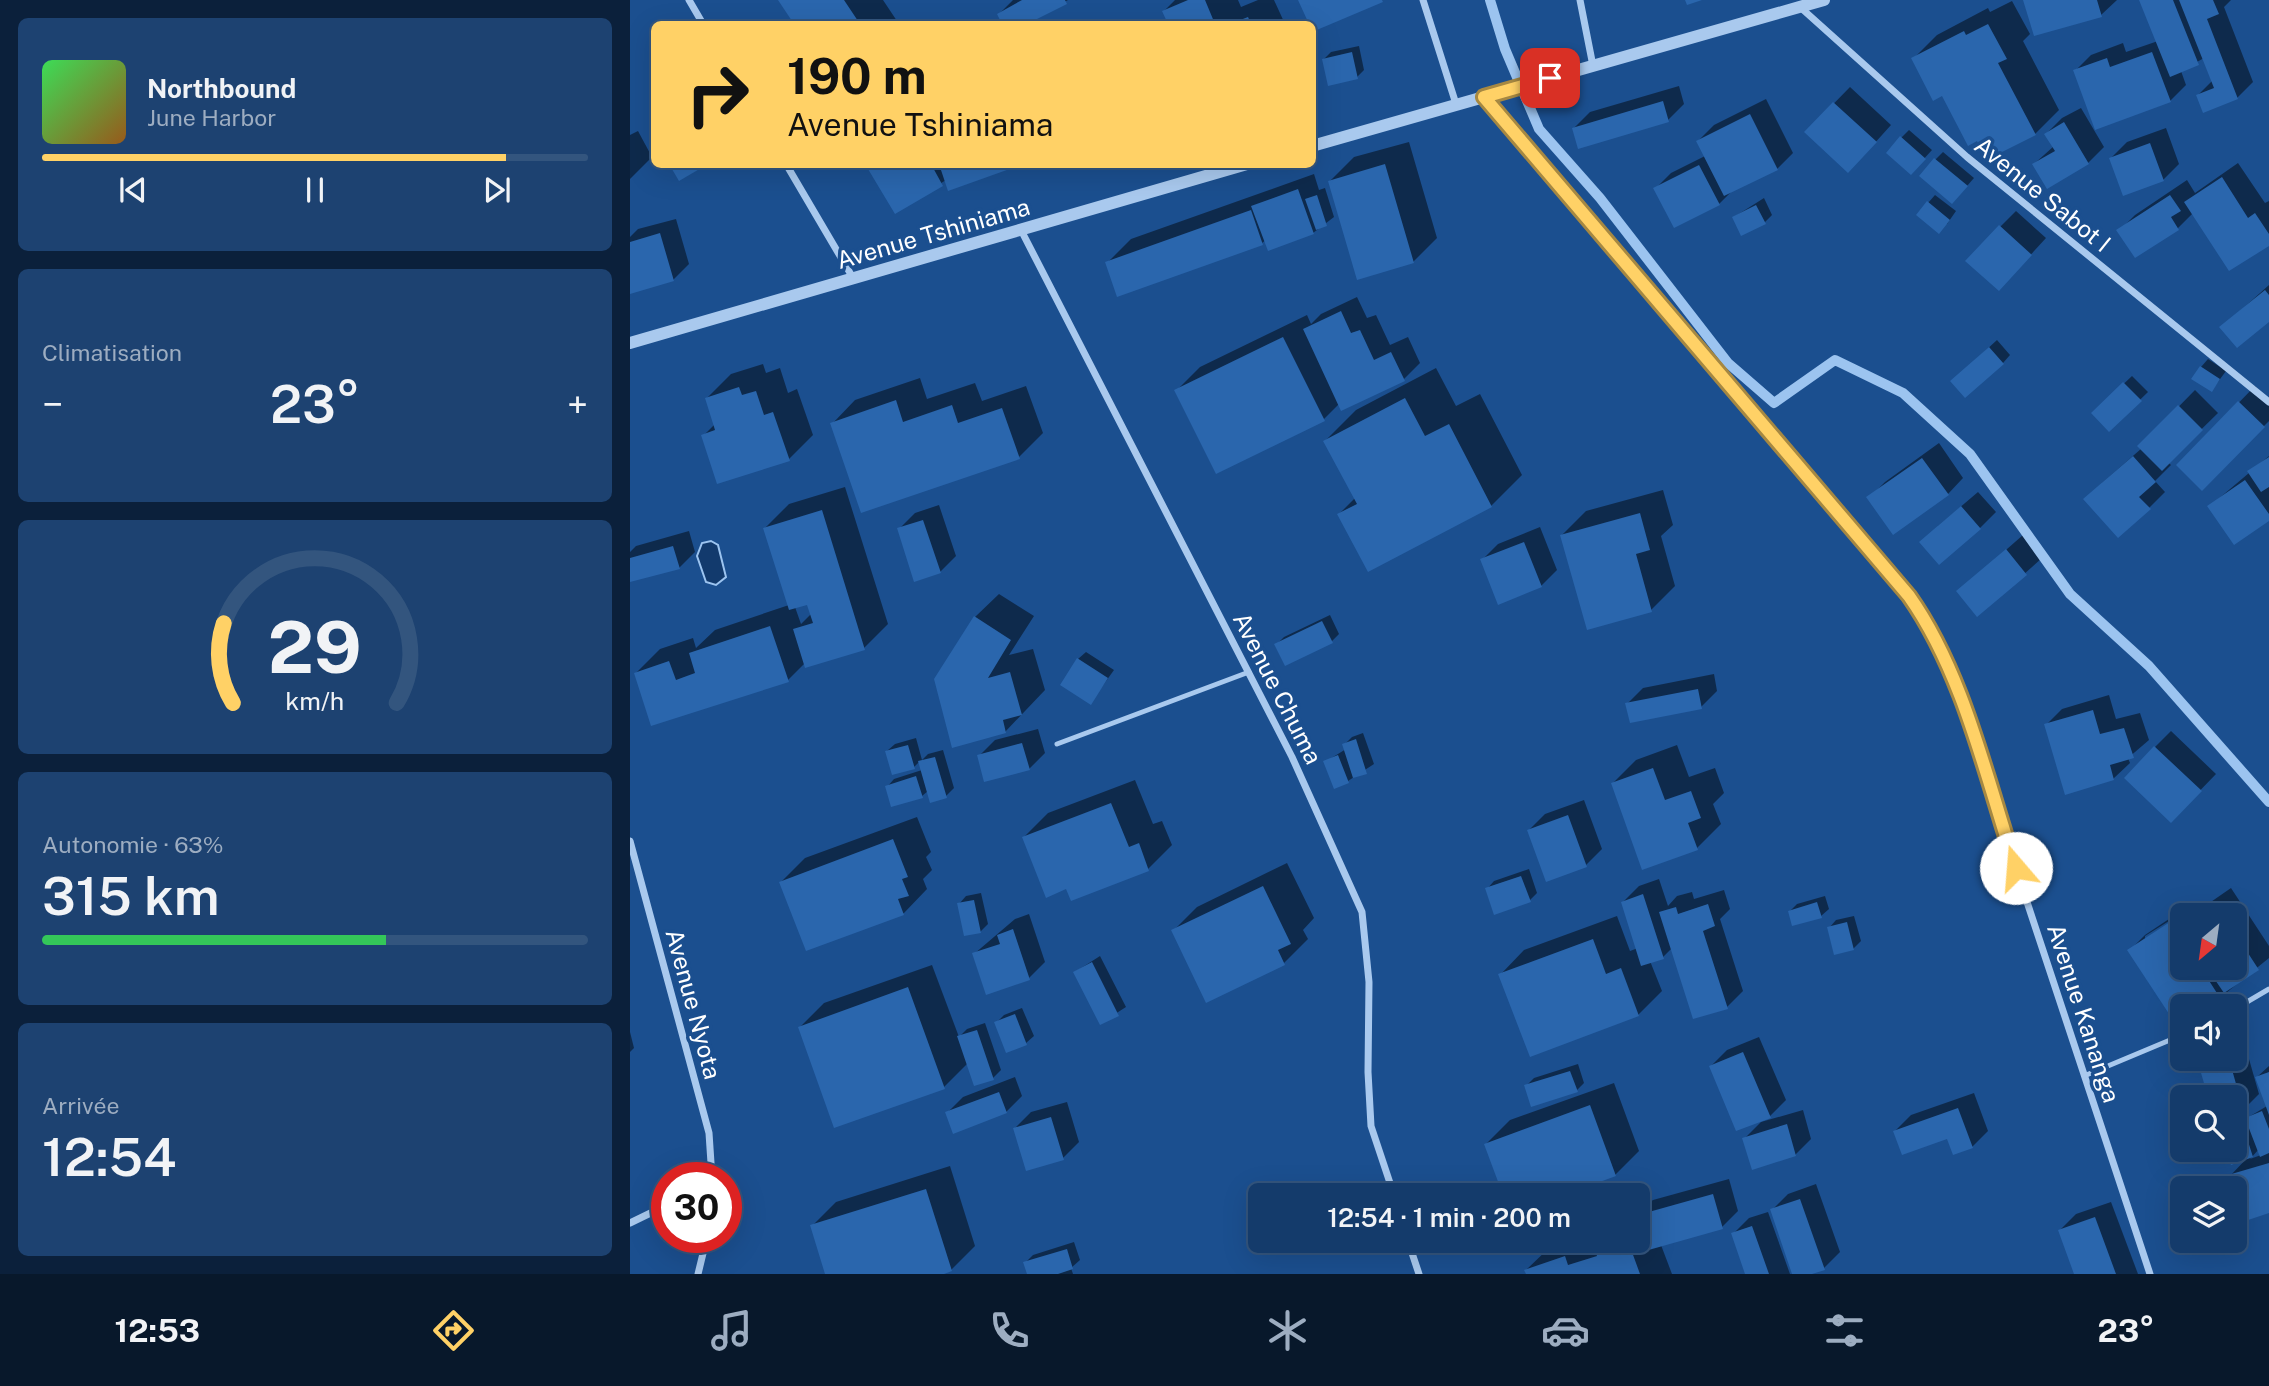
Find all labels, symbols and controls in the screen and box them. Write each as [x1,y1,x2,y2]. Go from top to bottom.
text: 190 m [787,47,927,105]
pin [1520,48,1580,108]
icon: right [672,49,763,140]
icon: arrive [1531,59,1569,97]
text: Northbound [147,73,296,104]
text: June Harbor [147,104,276,131]
text: Avenue Tshiniama [787,106,1054,143]
street label: Avenue Sabot I [1969,131,2117,257]
icon: previous [114,171,152,209]
icon: pause [296,171,334,209]
icon: next [478,171,516,209]
street label: Avenue Tshiniama [833,192,1033,274]
text: Climatisation [42,339,182,366]
text: 23° [270,374,360,435]
text: − [42,382,63,427]
text: + [567,382,588,427]
text: 29 [268,604,362,689]
street label: Avenue Chuma [1228,607,1328,769]
text: km/h [286,686,344,716]
text: Autonomie · 63% [42,831,224,858]
position arrow [1979,831,2053,905]
text: 315 km [42,866,219,927]
north arrow [2170,903,2247,980]
map controls [2170,903,2247,1253]
street label: Avenue Kananga [2042,920,2126,1106]
street label: Avenue Nyota [661,926,727,1082]
button: sound [2170,994,2247,1071]
button: search [2170,1085,2247,1162]
text: Arrivée [42,1092,119,1119]
text: 12:54 [42,1127,177,1188]
speed limit sign: 30 [651,1162,742,1253]
button: layers [2170,1176,2247,1253]
text: 12:54 · 1 min · 200 m [1327,1202,1571,1233]
icon: directions [429,1306,478,1355]
icon: music [707,1306,756,1355]
icon: phone [985,1306,1034,1355]
icon: climate [1263,1306,1312,1355]
icon: car [1541,1306,1590,1355]
icon: filters [1820,1306,1869,1355]
text: 12:53 [115,1312,200,1349]
text: 23° [2098,1312,2154,1349]

